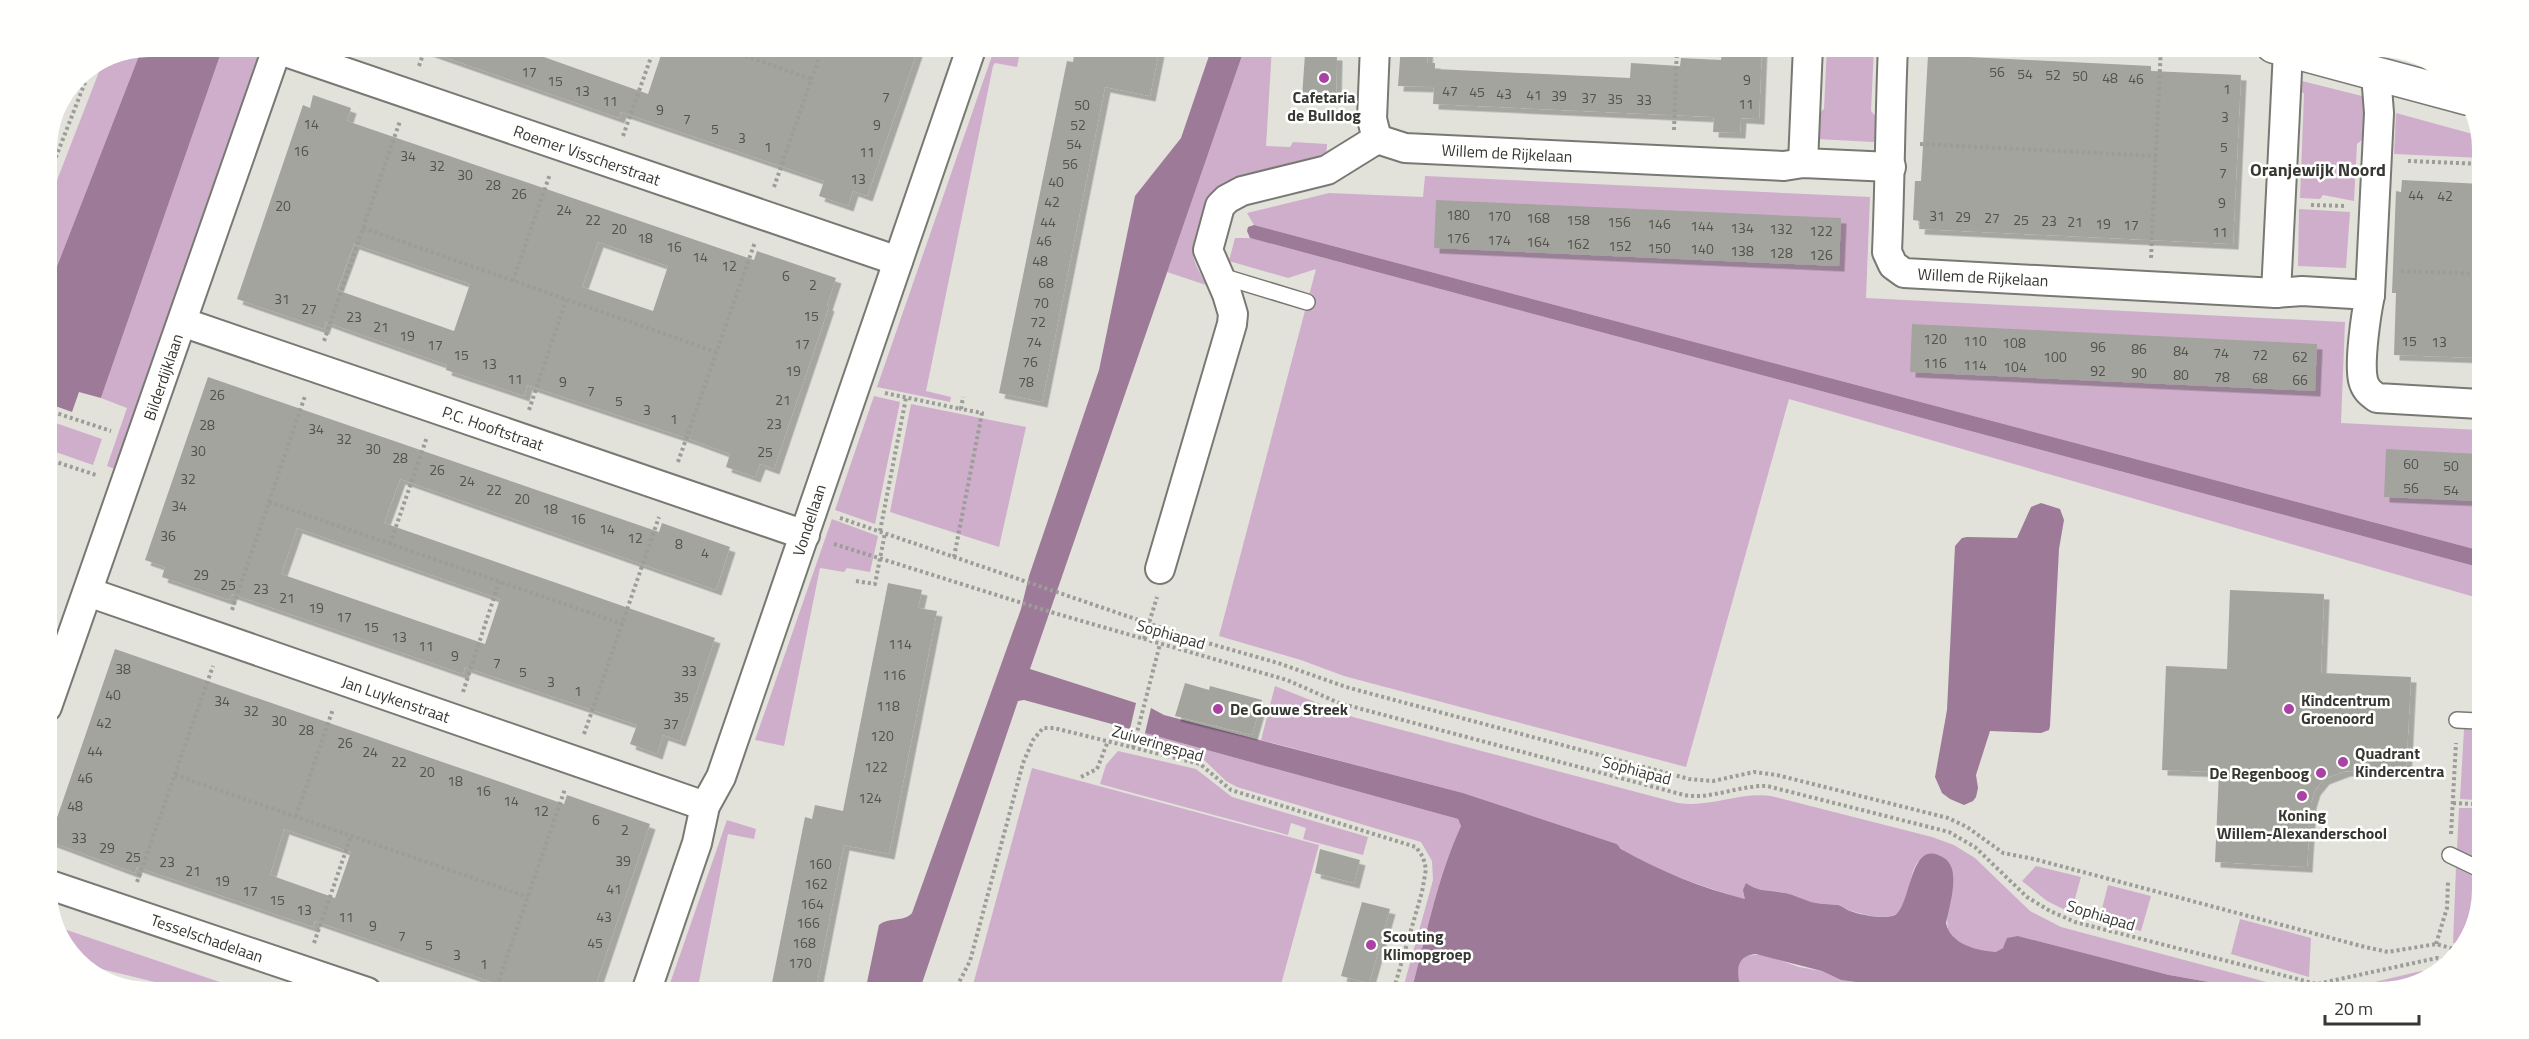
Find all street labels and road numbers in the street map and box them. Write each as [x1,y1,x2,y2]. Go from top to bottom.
street label: Roemer Visscherstraat [510,119,664,192]
street label: Willem de Rijkelaan [1441,138,1573,168]
street label: Willem de Rijkelaan [1917,262,2049,292]
street label: Bilderdijklaan [137,330,189,424]
street label: P.C. Hooftstraat [439,399,547,457]
street label: Vondellaan [786,481,832,559]
street label: Sophiapad [1134,613,1208,655]
street label: Jan Luykenstraat [339,669,454,729]
street label: Zuiveringspad [1109,718,1207,768]
street label: Sophiapad [1600,749,1674,791]
street label: Sophiapad [2064,893,2138,937]
street label: Tesselschadelaan [147,908,267,968]

